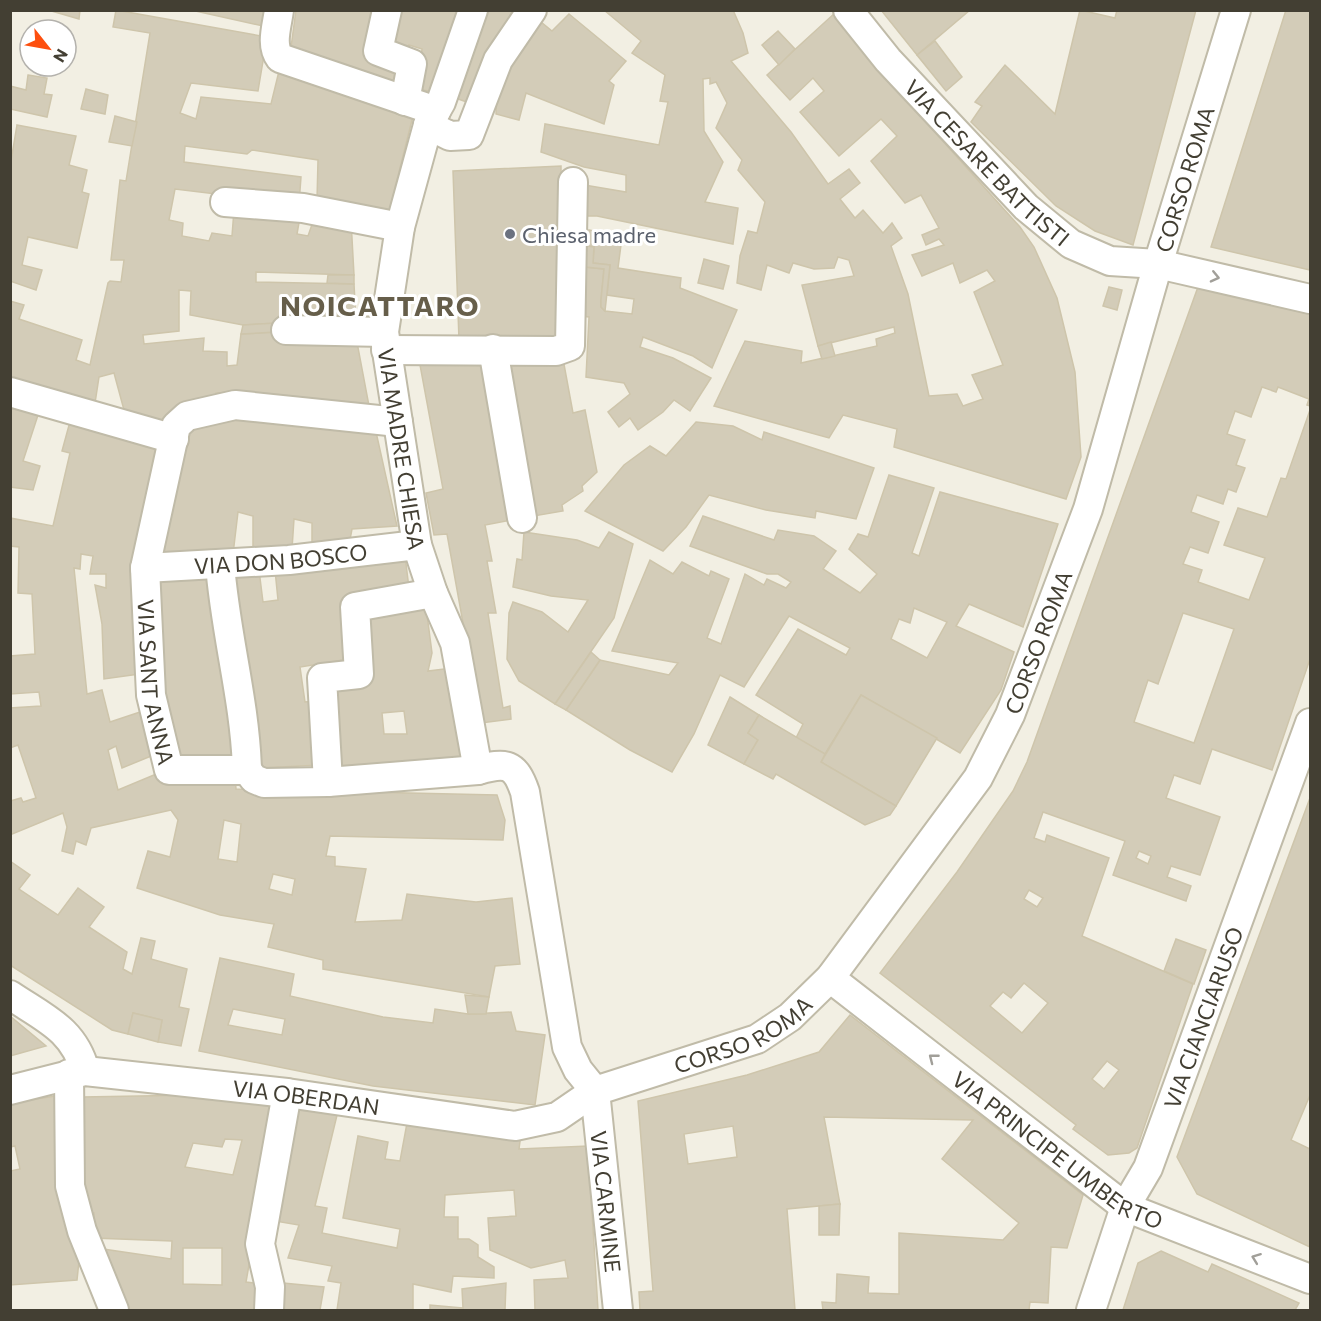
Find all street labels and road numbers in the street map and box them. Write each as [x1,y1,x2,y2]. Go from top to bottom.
street label: VIA CESARE BATTISTI [899,73,1076,251]
street label: CORSO ROMA [1149,103,1219,255]
street label: VIA MADRE CHIESA [373,346,431,552]
street label: VIA DON BOSCO [193,537,369,579]
street label: CORSO ROMA [998,567,1077,718]
street label: VIA SANT ANNA [133,598,181,767]
street label: VIA CIANCIARUSO [1157,923,1248,1112]
street label: CORSO ROMA [670,990,817,1078]
street label: VIA PRINCIPE UMBERTO [947,1065,1167,1234]
street label: VIA OBERDAN [231,1074,381,1120]
street label: VIA CARMINE [586,1129,627,1274]

